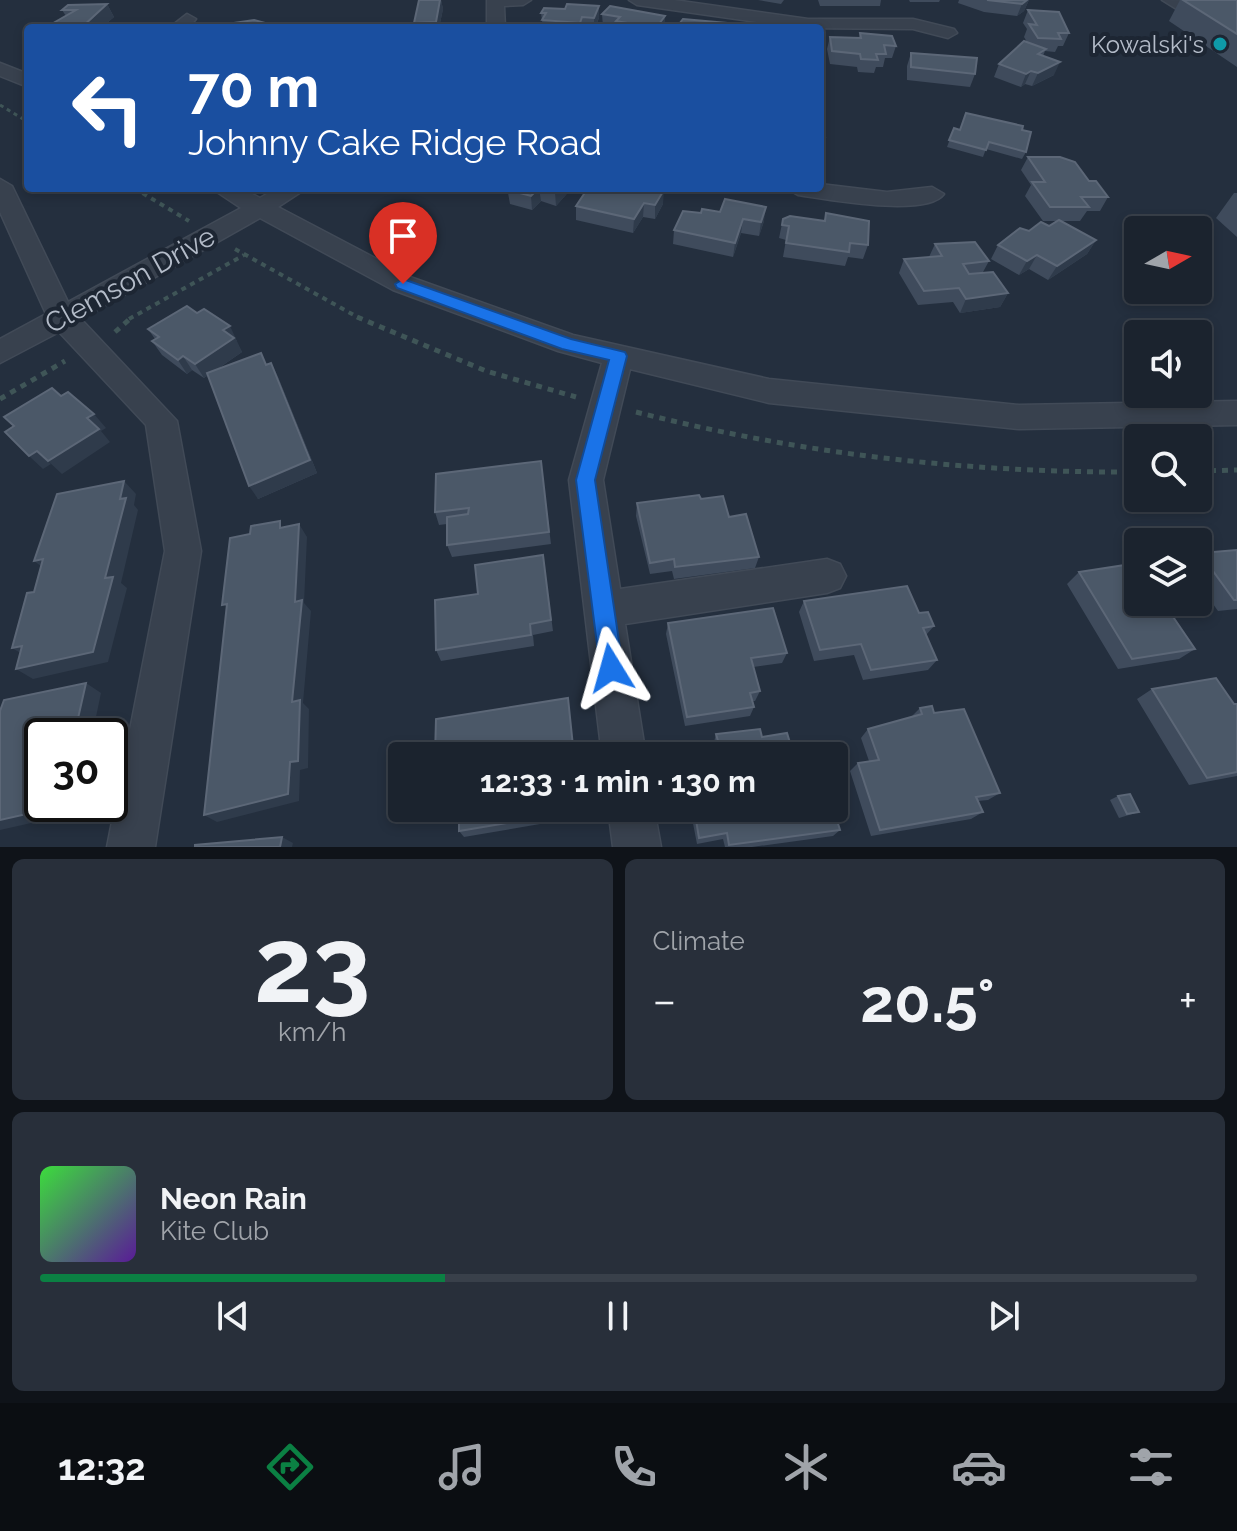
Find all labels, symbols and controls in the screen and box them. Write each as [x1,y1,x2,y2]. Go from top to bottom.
place label: Kowalski's [1091,30,1204,59]
marker: Kowalski's [1211,35,1229,53]
text: 70 m [188,54,319,120]
icon: left [56,56,160,160]
text: Johnny Cake Ridge Road [188,121,602,163]
pin [369,202,437,284]
icon: arrive [381,214,425,258]
north arrow [1124,216,1212,304]
map controls [1124,216,1212,616]
street label: Clemson Drive [39,220,221,340]
button: sound [1124,320,1212,408]
button: search [1124,424,1212,512]
button: layers [1124,528,1212,616]
position arrow [569,626,653,710]
speed limit sign: 30 [24,718,128,822]
text: 12:33 · 1 min · 130 m [480,764,756,799]
text: 23 [254,904,371,1026]
text: Climate [653,926,745,956]
text: 20.5° [860,966,995,1036]
text: − [653,975,676,1026]
text: + [1179,975,1197,1026]
text: km/h [278,1017,347,1047]
text: Neon Rain [160,1181,307,1216]
text: Kite Club [160,1216,269,1246]
icon: previous [211,1294,255,1338]
icon: pause [596,1294,640,1338]
icon: next [982,1294,1026,1338]
icon: directions [262,1439,318,1495]
icon: music [434,1439,490,1495]
icon: phone [606,1439,662,1495]
icon: climate [778,1439,834,1495]
icon: car [951,1439,1007,1495]
icon: filters [1123,1439,1179,1495]
text: 12:32 [58,1446,145,1488]

